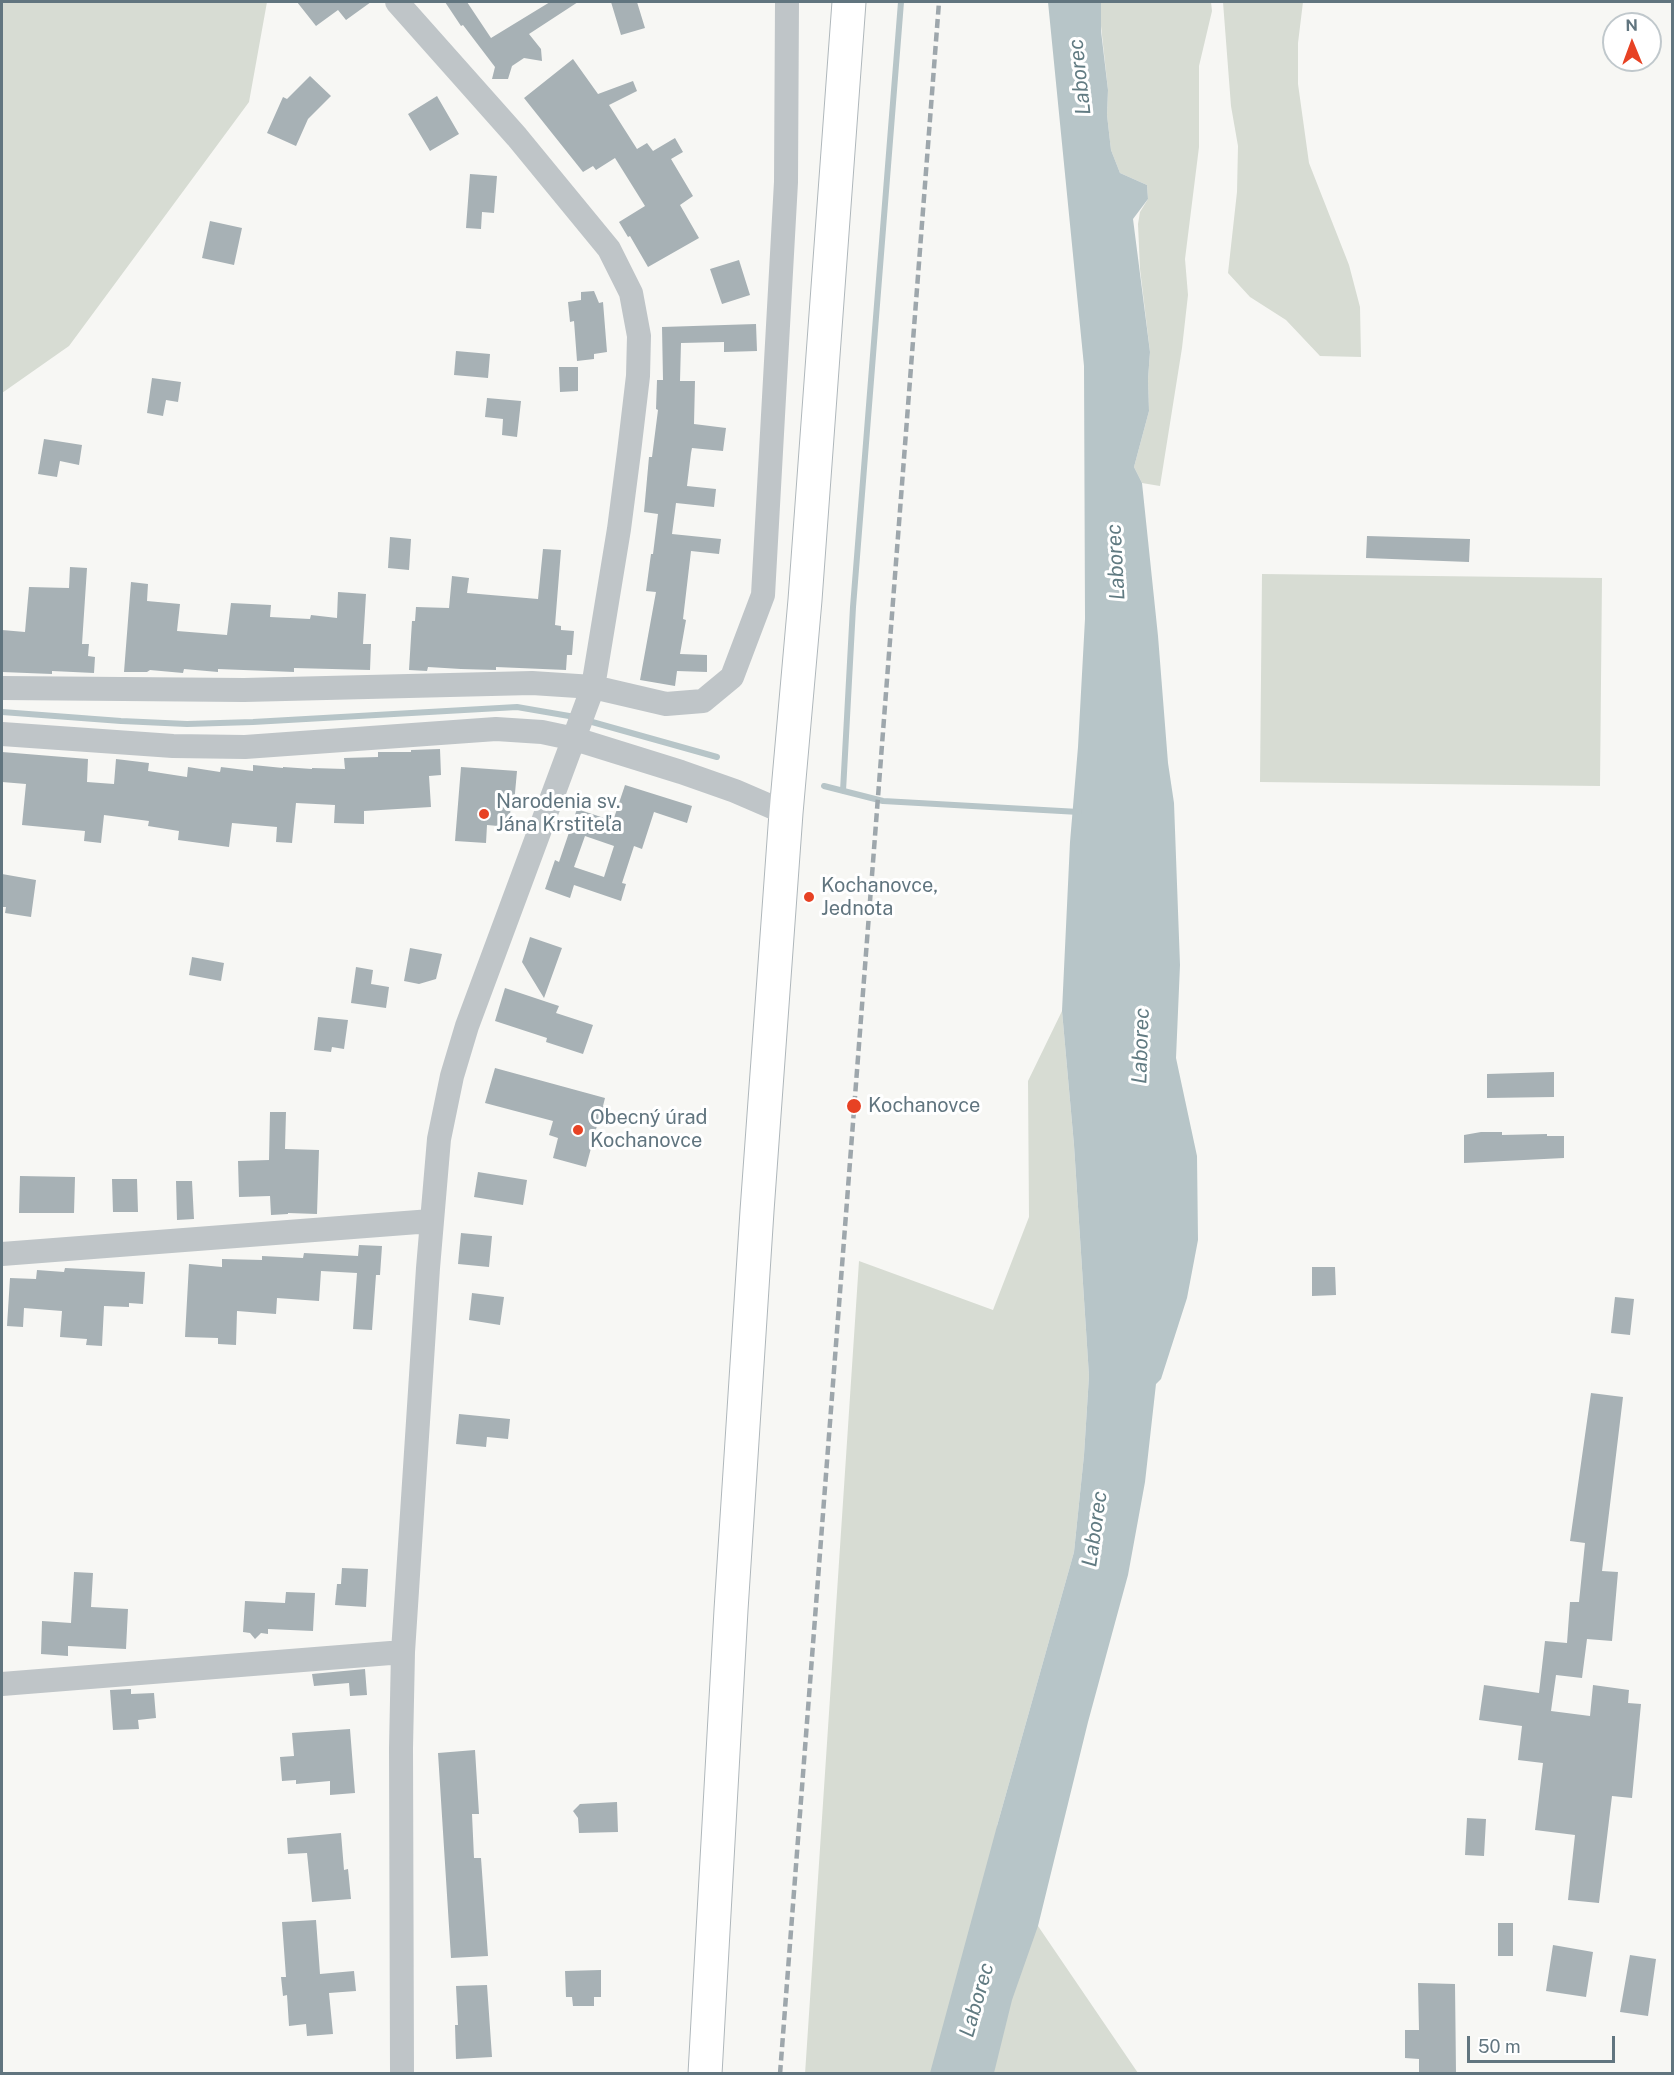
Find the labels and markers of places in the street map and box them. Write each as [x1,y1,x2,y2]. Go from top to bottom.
place label: Narodenia sv. Jána Krstiteľa [496,790,622,837]
marker: Narodenia sv. Jána Krstiteľa [477,807,491,821]
place label: Kochanovce, Jednota [821,874,938,921]
marker: Kochanovce, Jednota [802,890,816,904]
place label: Kochanovce [868,1094,980,1118]
marker: Kochanovce [845,1097,863,1115]
place label: Obecný úrad Kochanovce [590,1106,707,1153]
marker: Obecný úrad Kochanovce [571,1123,585,1137]

